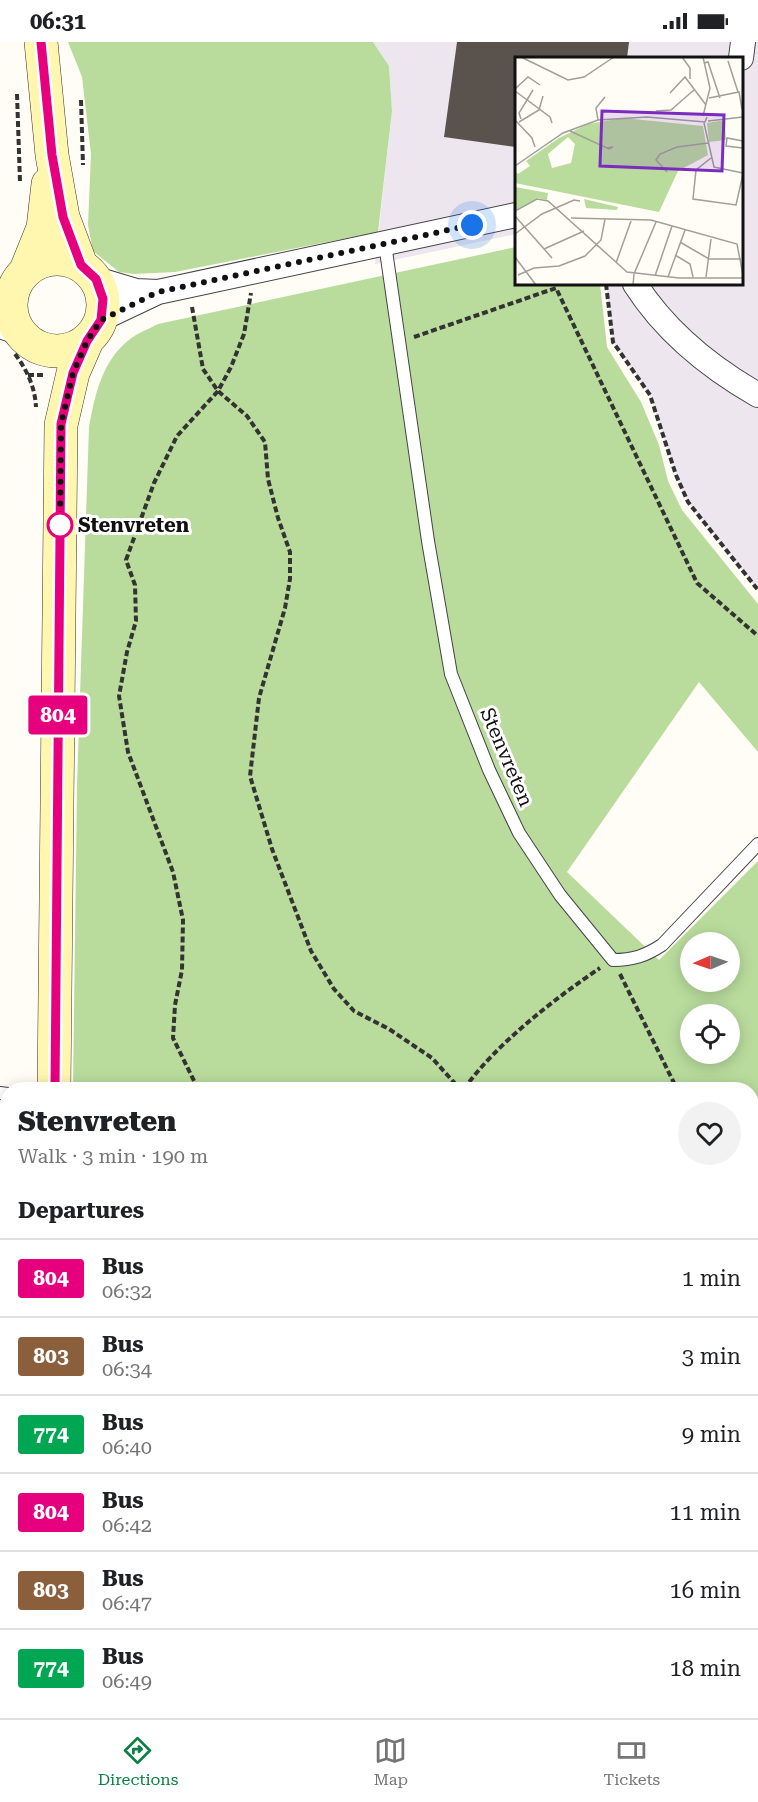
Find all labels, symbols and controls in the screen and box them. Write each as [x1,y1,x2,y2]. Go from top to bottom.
text: 06:31 [30,9,86,34]
inset map [515,57,743,285]
your location [457,210,487,240]
marker: Stenvreten [47,512,73,538]
place label: Stenvreten [78,513,190,537]
line badge: 804 [23,696,92,734]
text: 804 [40,703,76,727]
street label: Stenvreten [475,704,539,810]
north arrow [680,932,740,992]
map controls [680,932,740,1064]
button: locate [680,1004,740,1064]
button: heart [678,1102,741,1165]
text: Stenvreten [18,1105,176,1138]
text: Walk · 3 min · 190 m [18,1144,208,1168]
text: Departures [18,1198,144,1223]
text: Bus [102,1254,144,1279]
text: 804 [33,1266,69,1290]
text: 1 min [682,1266,741,1291]
text: 06:32 [102,1279,152,1303]
text: Bus [102,1332,144,1357]
text: 803 [33,1344,69,1368]
text: 3 min [682,1344,741,1369]
text: 06:34 [102,1357,152,1381]
text: Bus [102,1410,144,1435]
text: 774 [33,1422,69,1446]
text: 9 min [682,1422,741,1447]
text: 06:40 [102,1435,152,1459]
text: Bus [102,1488,144,1513]
text: 804 [33,1500,69,1524]
text: 11 min [670,1500,741,1525]
text: 06:42 [102,1513,152,1537]
text: Bus [102,1566,144,1591]
text: 803 [33,1578,69,1602]
text: 16 min [670,1578,741,1603]
text: 06:47 [102,1591,152,1615]
text: Bus [102,1644,144,1669]
text: 774 [33,1656,69,1680]
text: 18 min [670,1656,741,1681]
text: 06:49 [102,1669,152,1693]
tab: Directions [98,1734,178,1789]
tab: Map [374,1734,408,1789]
tab: Tickets [603,1734,660,1789]

